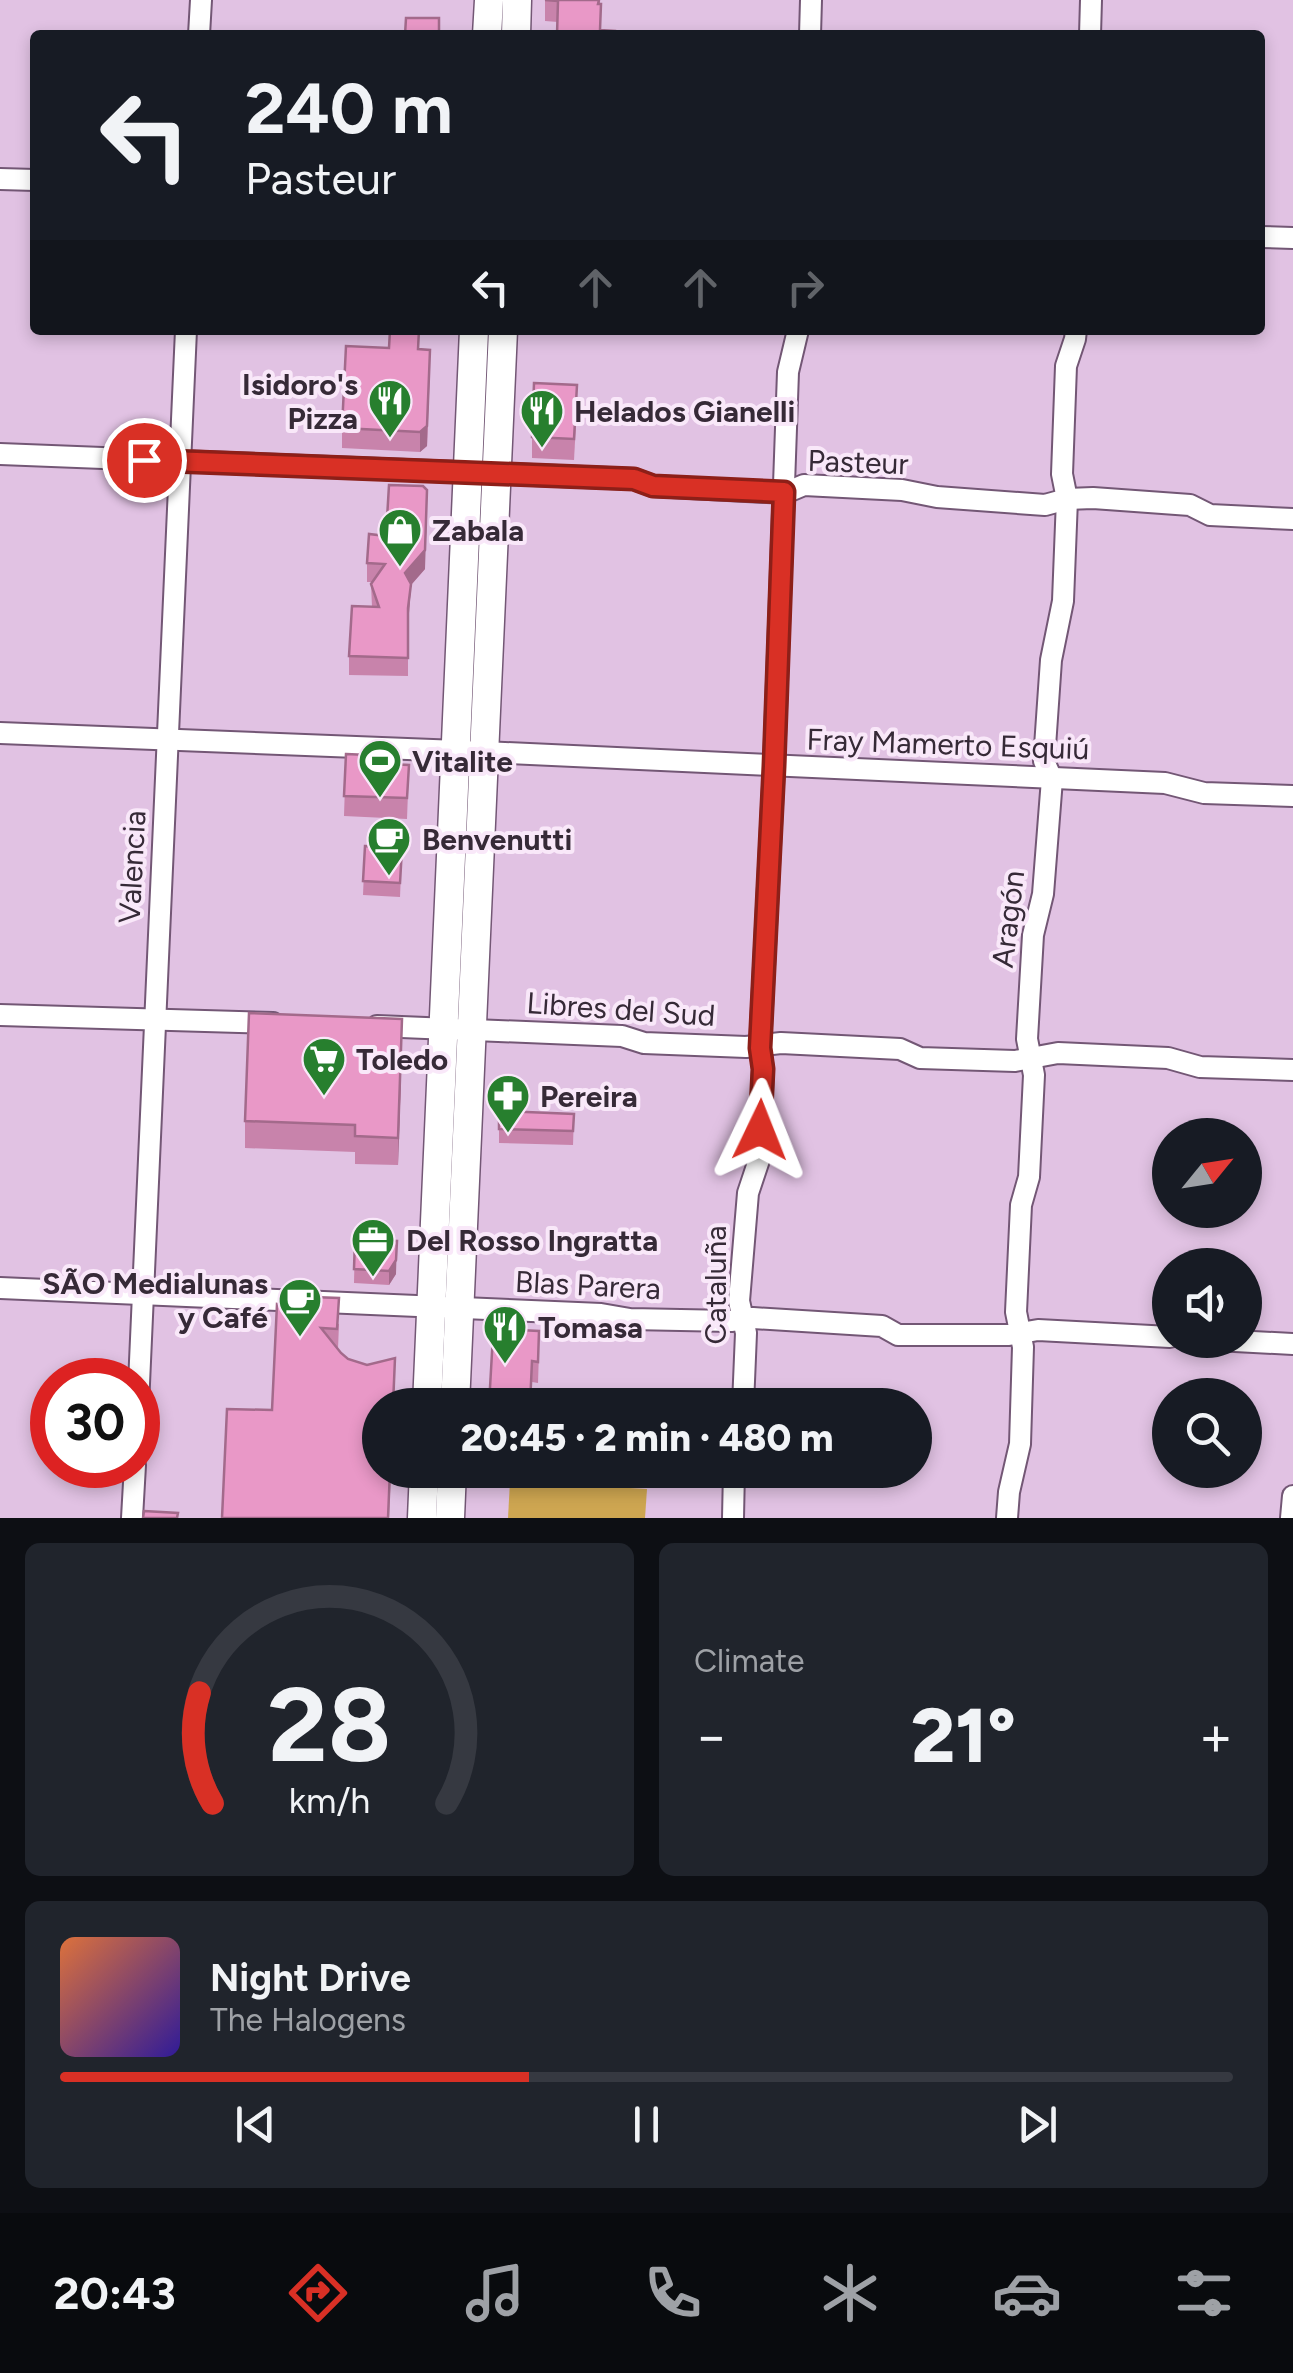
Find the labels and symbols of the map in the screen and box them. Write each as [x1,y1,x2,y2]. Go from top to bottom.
place label: Isidoro's Pizza [242,366,358,437]
restaurant icon: Isidoro's Pizza [367,378,413,439]
restaurant icon: Helados Gianelli [519,388,565,449]
place label: Helados Gianelli [574,393,795,430]
pin [102,418,187,503]
street label: Pasteur [807,442,909,482]
shop icon: Zabala [377,507,423,568]
place label: Zabala [432,512,524,549]
street label: Fray Mamerto Esquiú [806,721,1090,767]
sports icon: Vitalite [357,738,403,799]
place label: Vitalite [412,743,513,780]
street label: Valencia [111,810,153,924]
cafe icon: Benvenutti [366,816,412,877]
place label: Benvenutti [422,821,572,858]
street label: Aragón [984,868,1032,970]
street label: Libres del Sud [526,984,716,1034]
supermarket icon: Toledo [301,1036,347,1097]
place label: Toledo [356,1041,448,1078]
pharmacy icon: Pereira [485,1073,531,1134]
place label: Pereira [540,1078,638,1115]
position arrow [708,1078,812,1182]
north arrow [1152,1118,1262,1228]
office icon: Del Rosso Ingratta [350,1217,396,1278]
place label: Del Rosso Ingratta [406,1222,658,1259]
street label: Cataluña [697,1226,734,1344]
street label: Blas Parera [514,1263,662,1307]
place label: SÃO Medialunas y Café [42,1265,268,1336]
cafe icon: SÃO Medialunas y Café [277,1277,323,1338]
restaurant icon: Tomasa [482,1304,528,1365]
place label: Tomasa [538,1309,643,1346]
speed limit sign: 30 [30,1358,160,1488]

